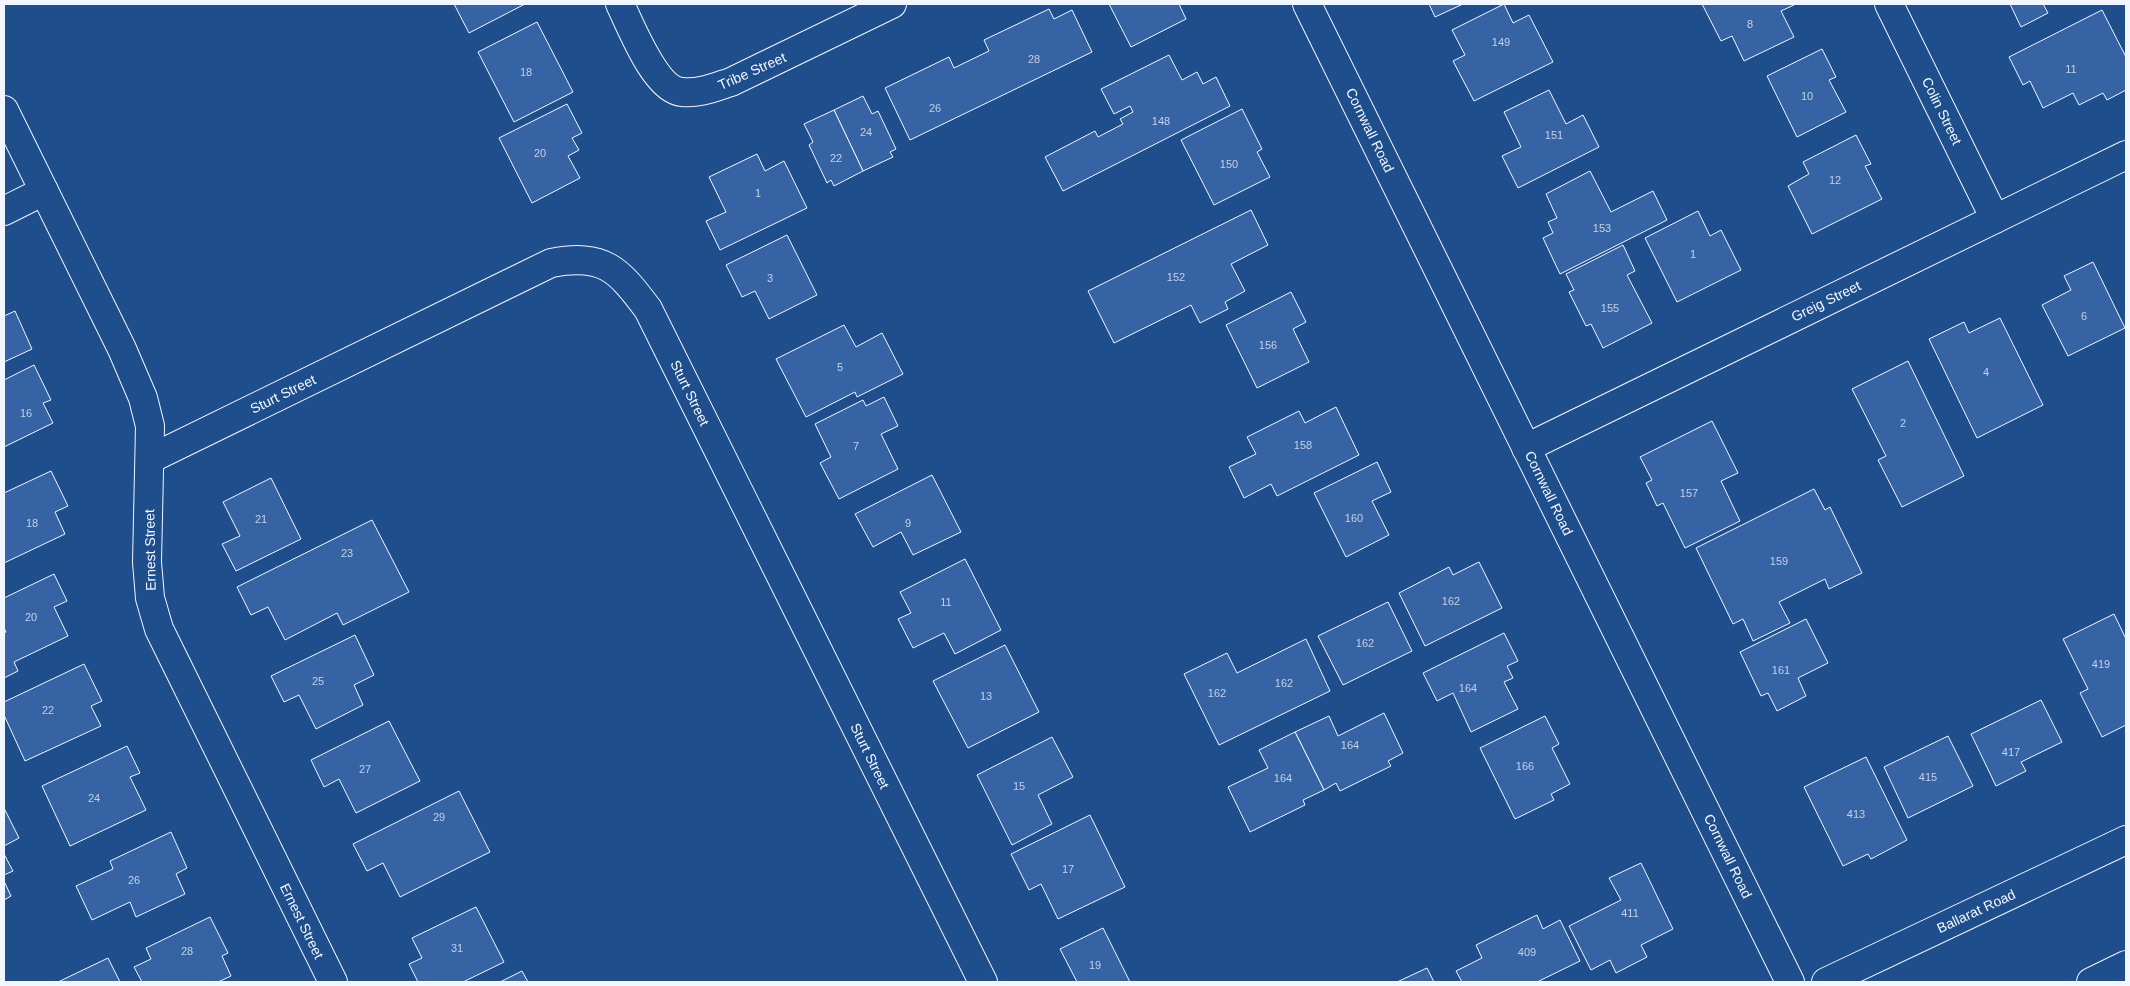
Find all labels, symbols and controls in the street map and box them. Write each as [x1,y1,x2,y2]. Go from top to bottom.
house number: 8 [1747,18,1753,30]
house number: 149 [1492,36,1510,48]
street label: Tribe Street [716,49,789,93]
house number: 28 [1028,53,1040,65]
house number: 11 [2065,63,2077,75]
house number: 18 [520,66,532,78]
street label: Colin Street [1919,75,1965,147]
street label: Cornwall Road [1343,85,1397,175]
house number: 10 [1801,90,1813,102]
house number: 26 [929,102,941,114]
house number: 148 [1152,115,1170,127]
house number: 24 [860,126,872,138]
house number: 151 [1545,129,1563,141]
house number: 20 [534,147,546,159]
house number: 22 [830,152,842,164]
house number: 150 [1220,158,1238,170]
house number: 12 [1829,174,1841,186]
house number: 1 [755,187,761,199]
house number: 153 [1593,222,1611,234]
house number: 1 [1690,248,1696,260]
house number: 152 [1167,271,1185,283]
house number: 3 [767,272,773,284]
street label: Greig Street [1789,277,1864,325]
house number: 155 [1601,302,1619,314]
house number: 6 [2081,310,2087,322]
house number: 156 [1259,339,1277,351]
street label: Sturt Street [667,358,713,428]
house number: 5 [837,361,843,373]
house number: 4 [1983,366,1989,378]
street label: Sturt Street [248,371,318,417]
house number: 16 [20,407,32,419]
house number: 2 [1900,417,1906,429]
house number: 158 [1294,439,1312,451]
house number: 7 [853,440,859,452]
street label: Cornwall Road [1522,448,1576,538]
house number: 157 [1680,487,1698,499]
street label: Ernest Street [141,509,159,591]
house number: 160 [1345,512,1363,524]
house number: 21 [255,513,267,525]
house number: 18 [26,517,38,529]
house number: 9 [905,517,911,529]
house number: 23 [341,547,353,559]
house number: 159 [1770,555,1788,567]
house number: 162 [1442,595,1460,607]
house number: 11 [940,596,952,608]
house number: 20 [25,611,37,623]
house number: 162 [1356,637,1374,649]
house number: 419 [2092,658,2110,670]
house number: 161 [1772,664,1790,676]
house number: 25 [312,675,324,687]
house number: 162 [1275,677,1293,689]
house number: 164 [1459,682,1477,694]
house number: 162 [1208,687,1226,699]
house number: 13 [980,690,992,702]
house number: 22 [42,704,54,716]
street label: Sturt Street [847,721,893,791]
house number: 164 [1341,739,1359,751]
house number: 417 [2002,746,2020,758]
house number: 166 [1516,760,1534,772]
house number: 27 [359,763,371,775]
house number: 415 [1919,771,1937,783]
house number: 164 [1274,772,1292,784]
house number: 15 [1013,780,1025,792]
house number: 24 [88,792,100,804]
house number: 413 [1847,808,1865,820]
house number: 29 [433,811,445,823]
street label: Cornwall Road [1701,811,1755,901]
house number: 17 [1062,863,1074,875]
house number: 26 [128,874,140,886]
street label: Ernest Street [277,881,327,961]
street label: Ballarat Road [1934,886,2018,936]
house number: 411 [1621,907,1639,919]
house number: 31 [451,942,463,954]
house number: 28 [181,945,193,957]
house number: 409 [1518,946,1536,958]
house number: 19 [1089,959,1101,971]

